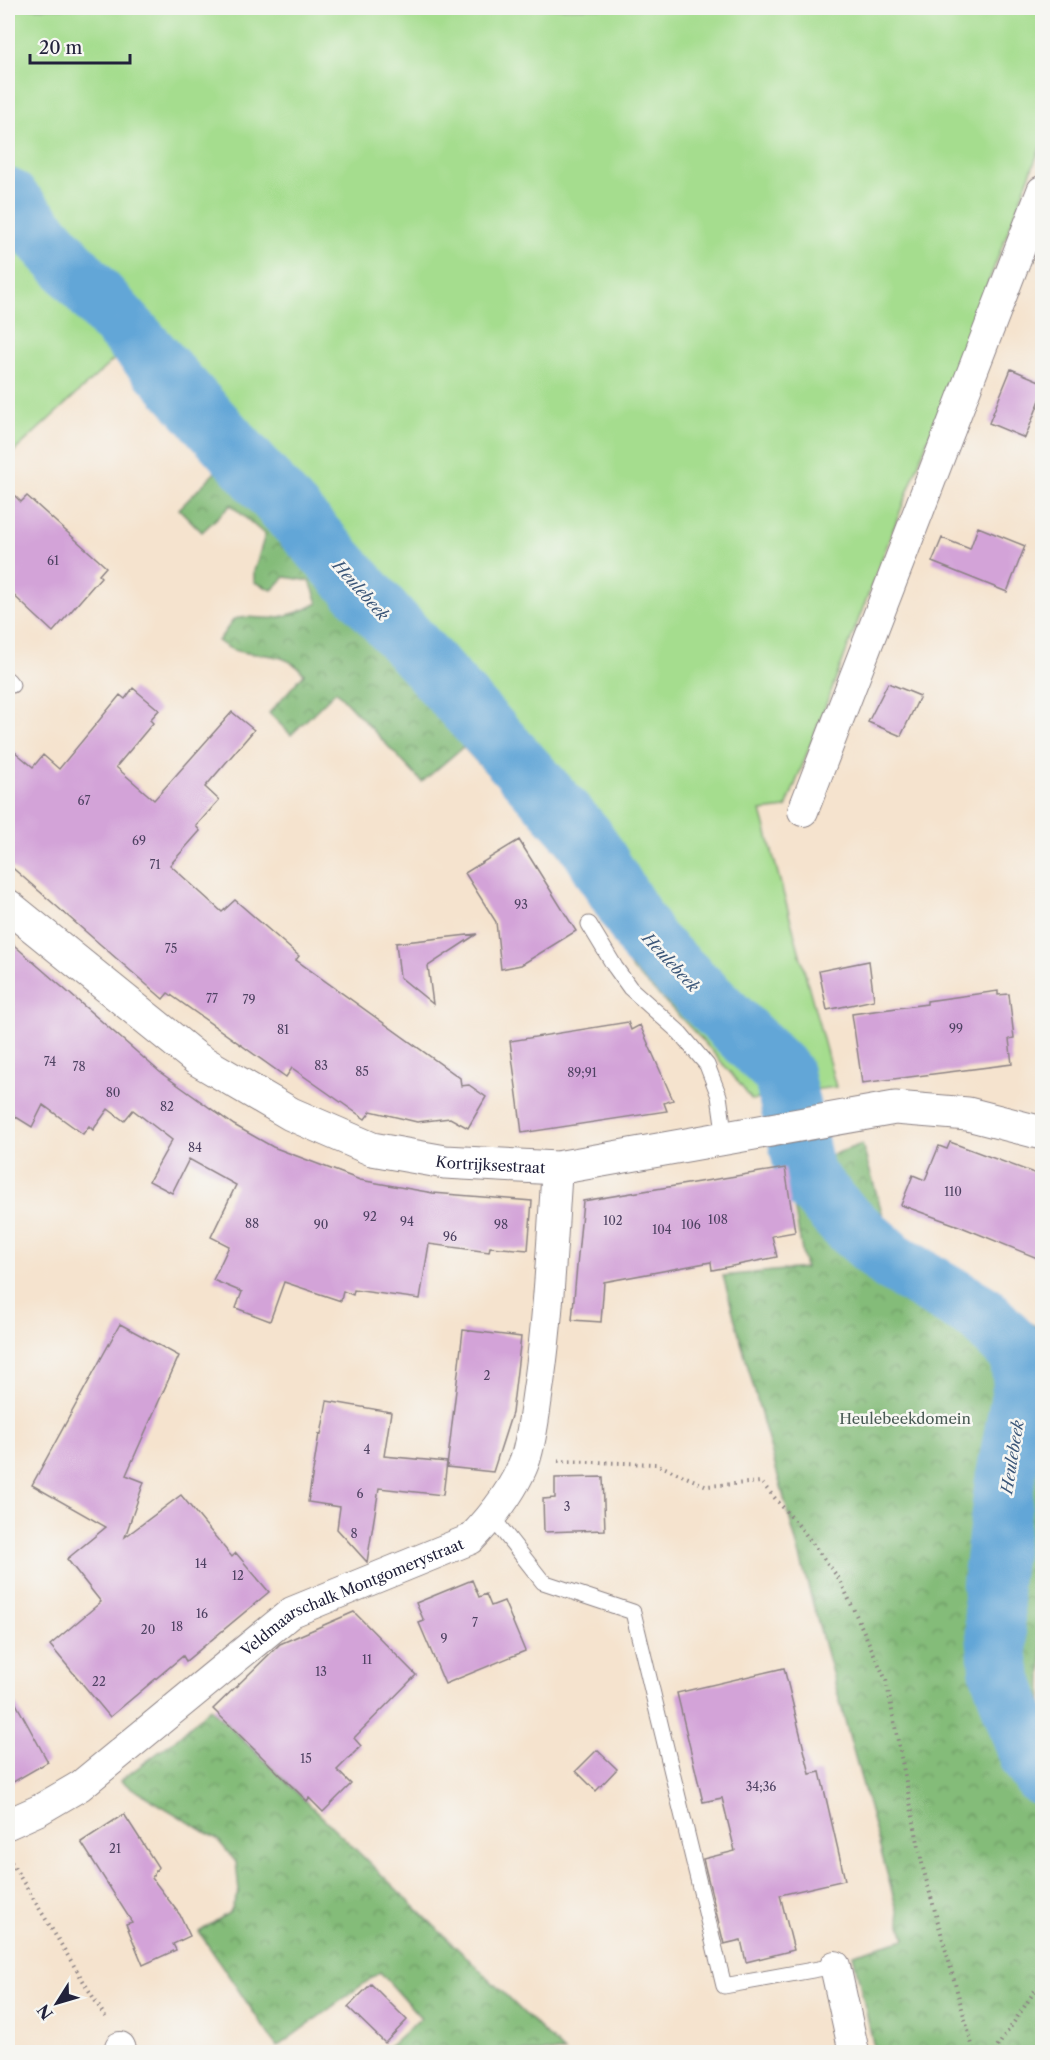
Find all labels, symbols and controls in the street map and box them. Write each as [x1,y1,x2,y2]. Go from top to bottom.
scale bar [30,27,130,65]
text: 20 m [39,37,83,59]
house number: 61 [47,553,59,568]
water label: Heulebeek [327,554,394,625]
house number: 67 [78,793,90,808]
house number: 69 [132,833,146,848]
house number: 71 [150,857,160,872]
house number: 93 [514,897,528,912]
water label: Heulebeek [637,927,704,997]
house number: 75 [165,941,177,956]
house number: 77 [206,991,218,1006]
house number: 79 [243,992,255,1007]
house number: 99 [949,1021,963,1036]
house number: 81 [277,1022,289,1037]
house number: 74 [44,1054,56,1069]
house number: 83 [314,1058,328,1073]
house number: 78 [72,1059,86,1074]
house number: 85 [355,1064,369,1079]
house number: 89;91 [567,1065,597,1080]
house number: 80 [106,1085,120,1100]
house number: 82 [160,1099,174,1114]
house number: 84 [188,1140,202,1155]
street label: Kortrijksestraat [434,1151,547,1177]
house number: 110 [944,1184,962,1199]
house number: 92 [363,1209,377,1224]
house number: 108 [708,1212,728,1227]
house number: 102 [603,1213,623,1228]
house number: 94 [400,1214,414,1229]
house number: 88 [245,1216,259,1231]
house number: 90 [314,1217,328,1232]
house number: 98 [494,1217,508,1232]
house number: 106 [681,1217,701,1232]
house number: 104 [652,1222,672,1237]
house number: 96 [443,1229,457,1244]
house number: 2 [484,1368,491,1383]
park label: Heulebeekdomein [839,1409,971,1428]
water label: Heulebeek [996,1418,1028,1497]
house number: 4 [364,1442,371,1457]
house number: 6 [356,1486,364,1501]
house number: 3 [564,1499,570,1514]
house number: 8 [350,1526,358,1541]
street label: Veldmaarschalk Montgomerystraat [236,1533,467,1660]
house number: 14 [195,1556,207,1571]
house number: 12 [232,1568,244,1583]
house number: 16 [196,1606,208,1621]
house number: 7 [472,1615,478,1630]
house number: 18 [171,1619,183,1634]
house number: 20 [141,1622,155,1637]
house number: 9 [440,1631,448,1646]
house number: 11 [362,1652,372,1667]
house number: 13 [315,1664,327,1679]
house number: 22 [92,1674,106,1689]
house number: 15 [300,1751,312,1766]
house number: 34;36 [746,1779,776,1794]
house number: 21 [109,1841,121,1856]
north arrow [27,1973,87,2033]
text: N [33,2000,57,2024]

